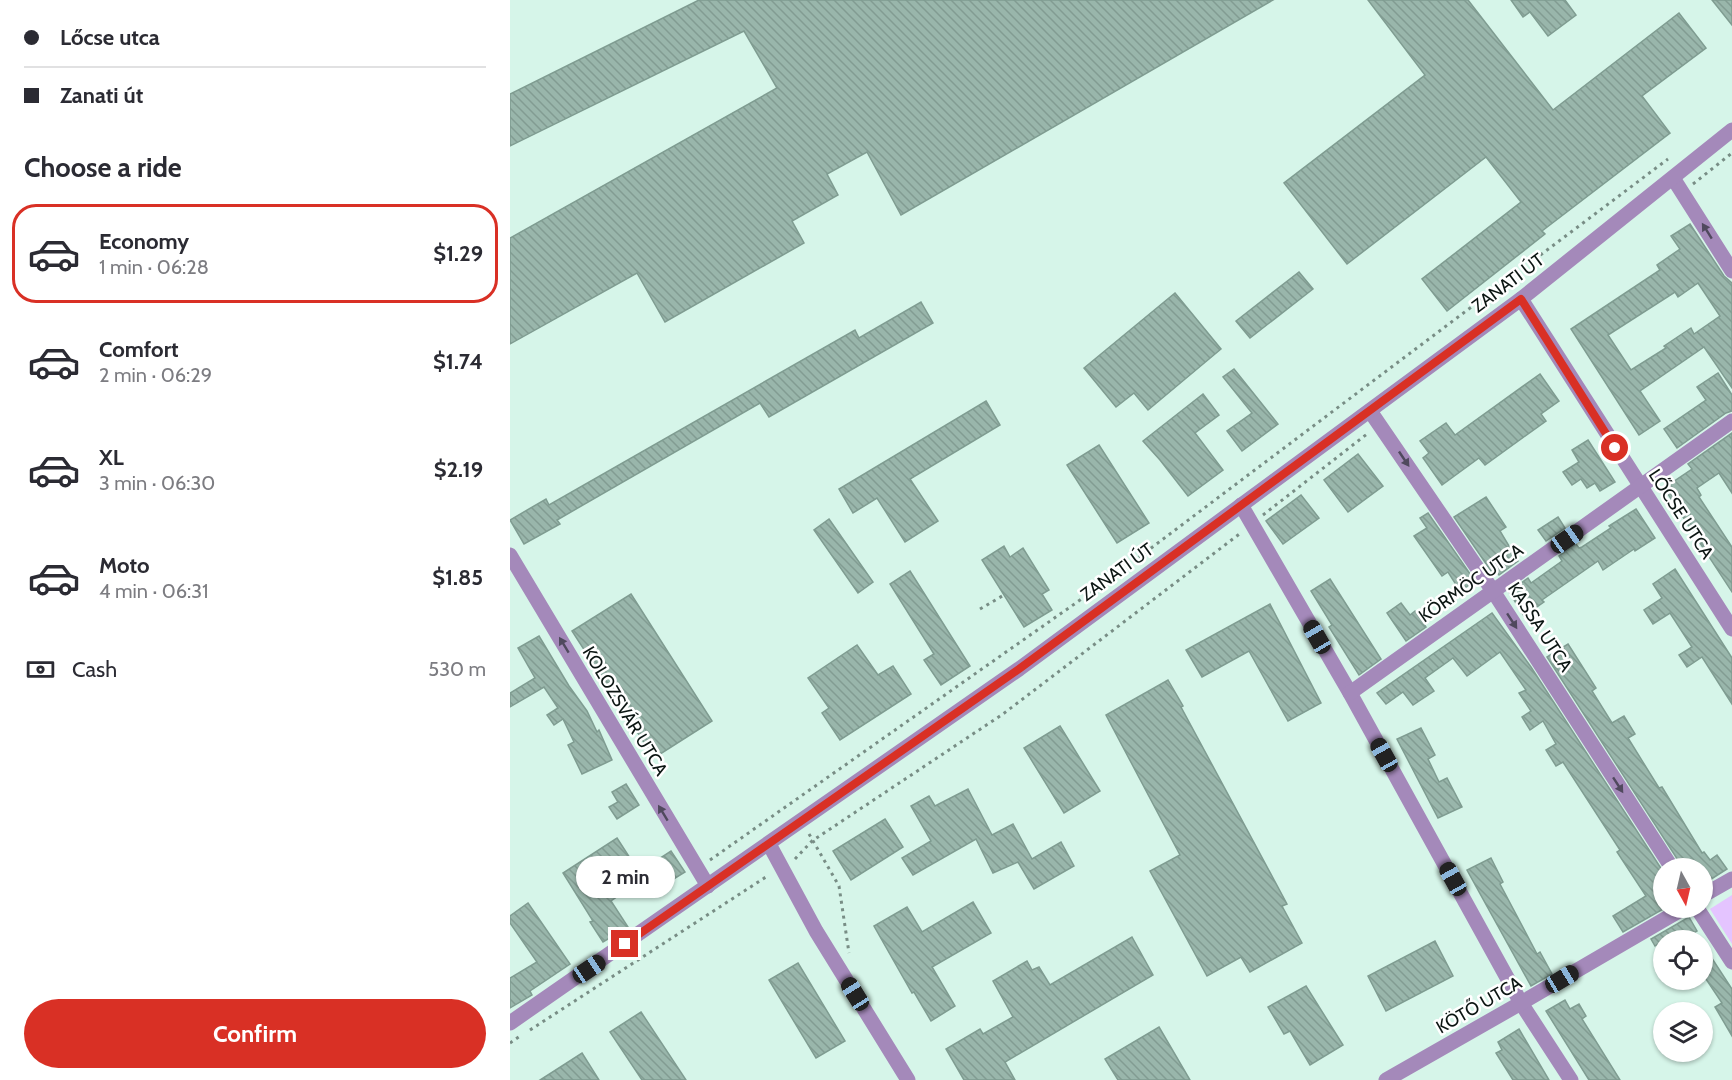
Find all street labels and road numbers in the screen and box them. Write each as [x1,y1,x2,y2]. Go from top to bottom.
street label: ZANATI ÚT [1468,249,1549,317]
street label: LŐCSE UTCA [1644,465,1718,563]
street label: ZANATI ÚT [1076,538,1158,606]
street label: KÖRMÖC UTCA [1415,539,1527,627]
street label: KASSA UTCA [1503,578,1577,676]
street label: KOLOZSVÁR UTCA [578,643,672,779]
street label: KÖTŐ UTCA [1432,972,1526,1038]

